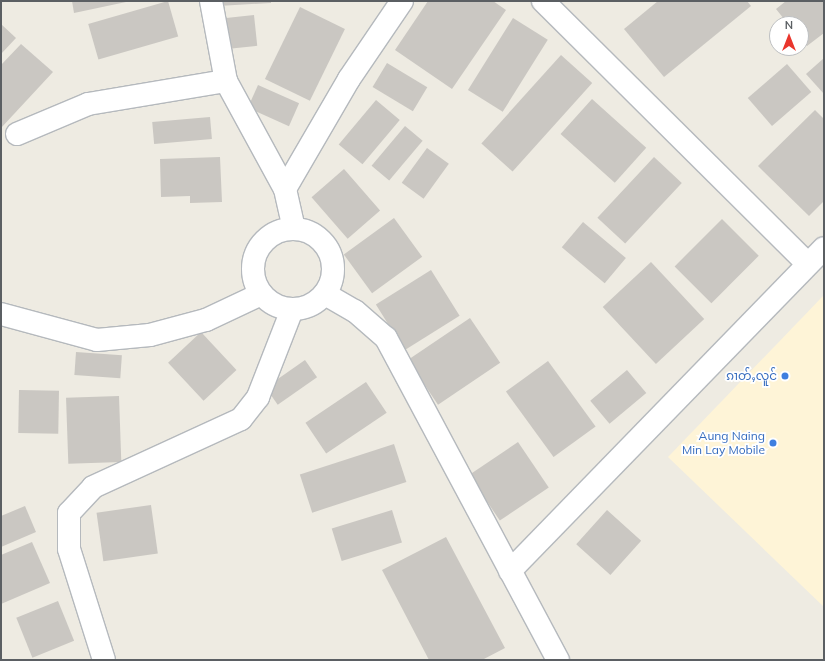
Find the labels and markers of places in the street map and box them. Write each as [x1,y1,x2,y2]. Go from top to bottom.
place label: ၵၢတ်ႇလူင် [726,369,777,383]
marker: ၵၢတ်ႇလူင် [780,371,790,381]
place label: Aung Naing Min Lay Mobile [682,429,765,457]
marker: Aung Naing Min Lay Mobile [768,438,778,448]

